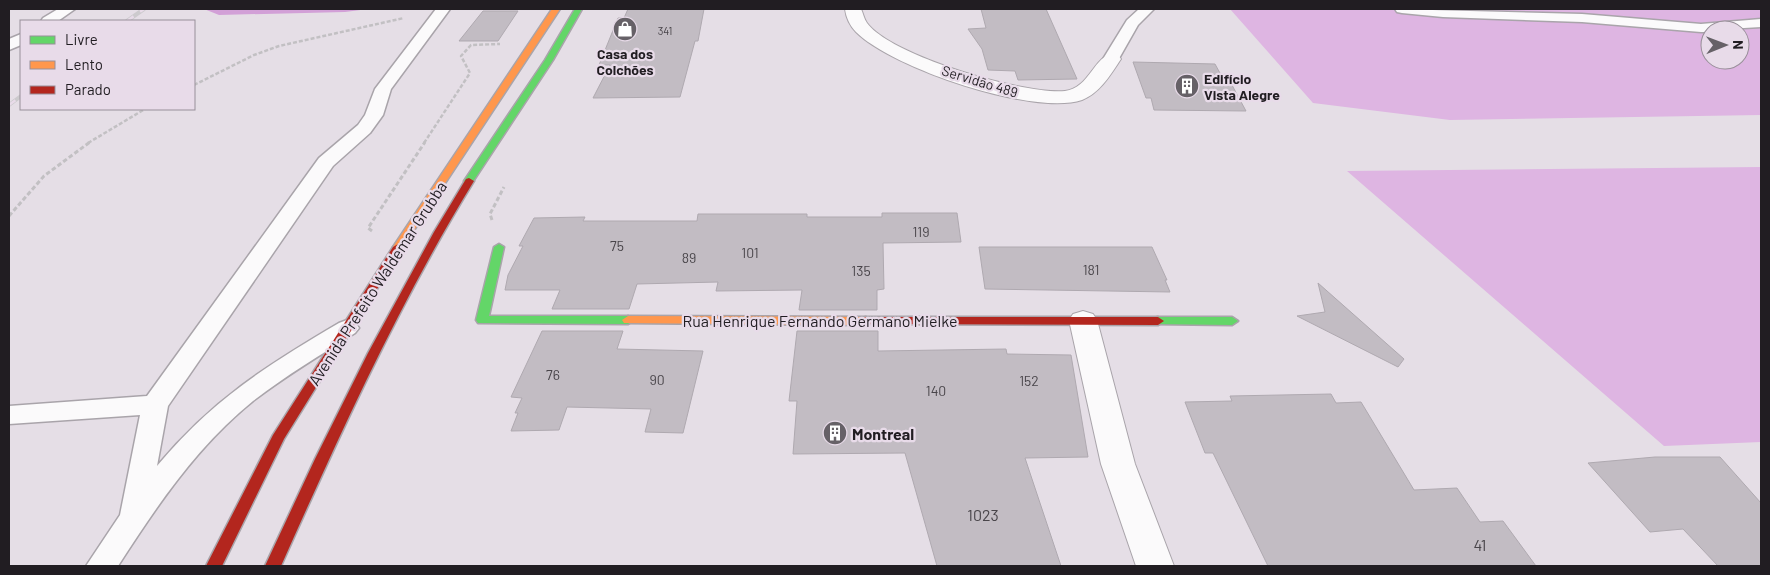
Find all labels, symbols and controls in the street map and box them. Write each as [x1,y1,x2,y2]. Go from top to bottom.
shop icon: Casa dos Colchões [612,16,638,42]
legend [20,20,195,110]
north arrow [1700,20,1750,70]
house number: 341 [658,24,672,37]
text: Livre [65,30,98,48]
text: N [1730,40,1747,50]
place label: Casa dos Colchões [596,45,654,78]
text: Lento [65,55,103,73]
street label: Servidão 489 [940,61,1020,101]
place label: Edifício Vista Alegre [1204,70,1280,103]
building icon: Edifício Vista Alegre [1174,73,1200,99]
text: Parado [65,80,111,98]
street label: Avenida Prefeito Waldemar Grubba [304,177,450,389]
house number: 119 [912,223,930,240]
house number: 75 [610,237,624,254]
house number: 101 [741,244,759,261]
house number: 89 [682,249,696,266]
house number: 181 [1083,261,1099,278]
house number: 135 [851,262,871,279]
street label: Rua Henrique Fernando Germano Mielke [682,311,958,330]
house number: 76 [546,366,560,383]
house number: 90 [649,371,665,388]
house number: 152 [1019,372,1039,389]
house number: 140 [926,382,946,399]
building icon: Montreal [822,420,848,446]
place label: Montreal [852,424,914,443]
house number: 1023 [967,505,999,524]
house number: 41 [1474,535,1486,554]

